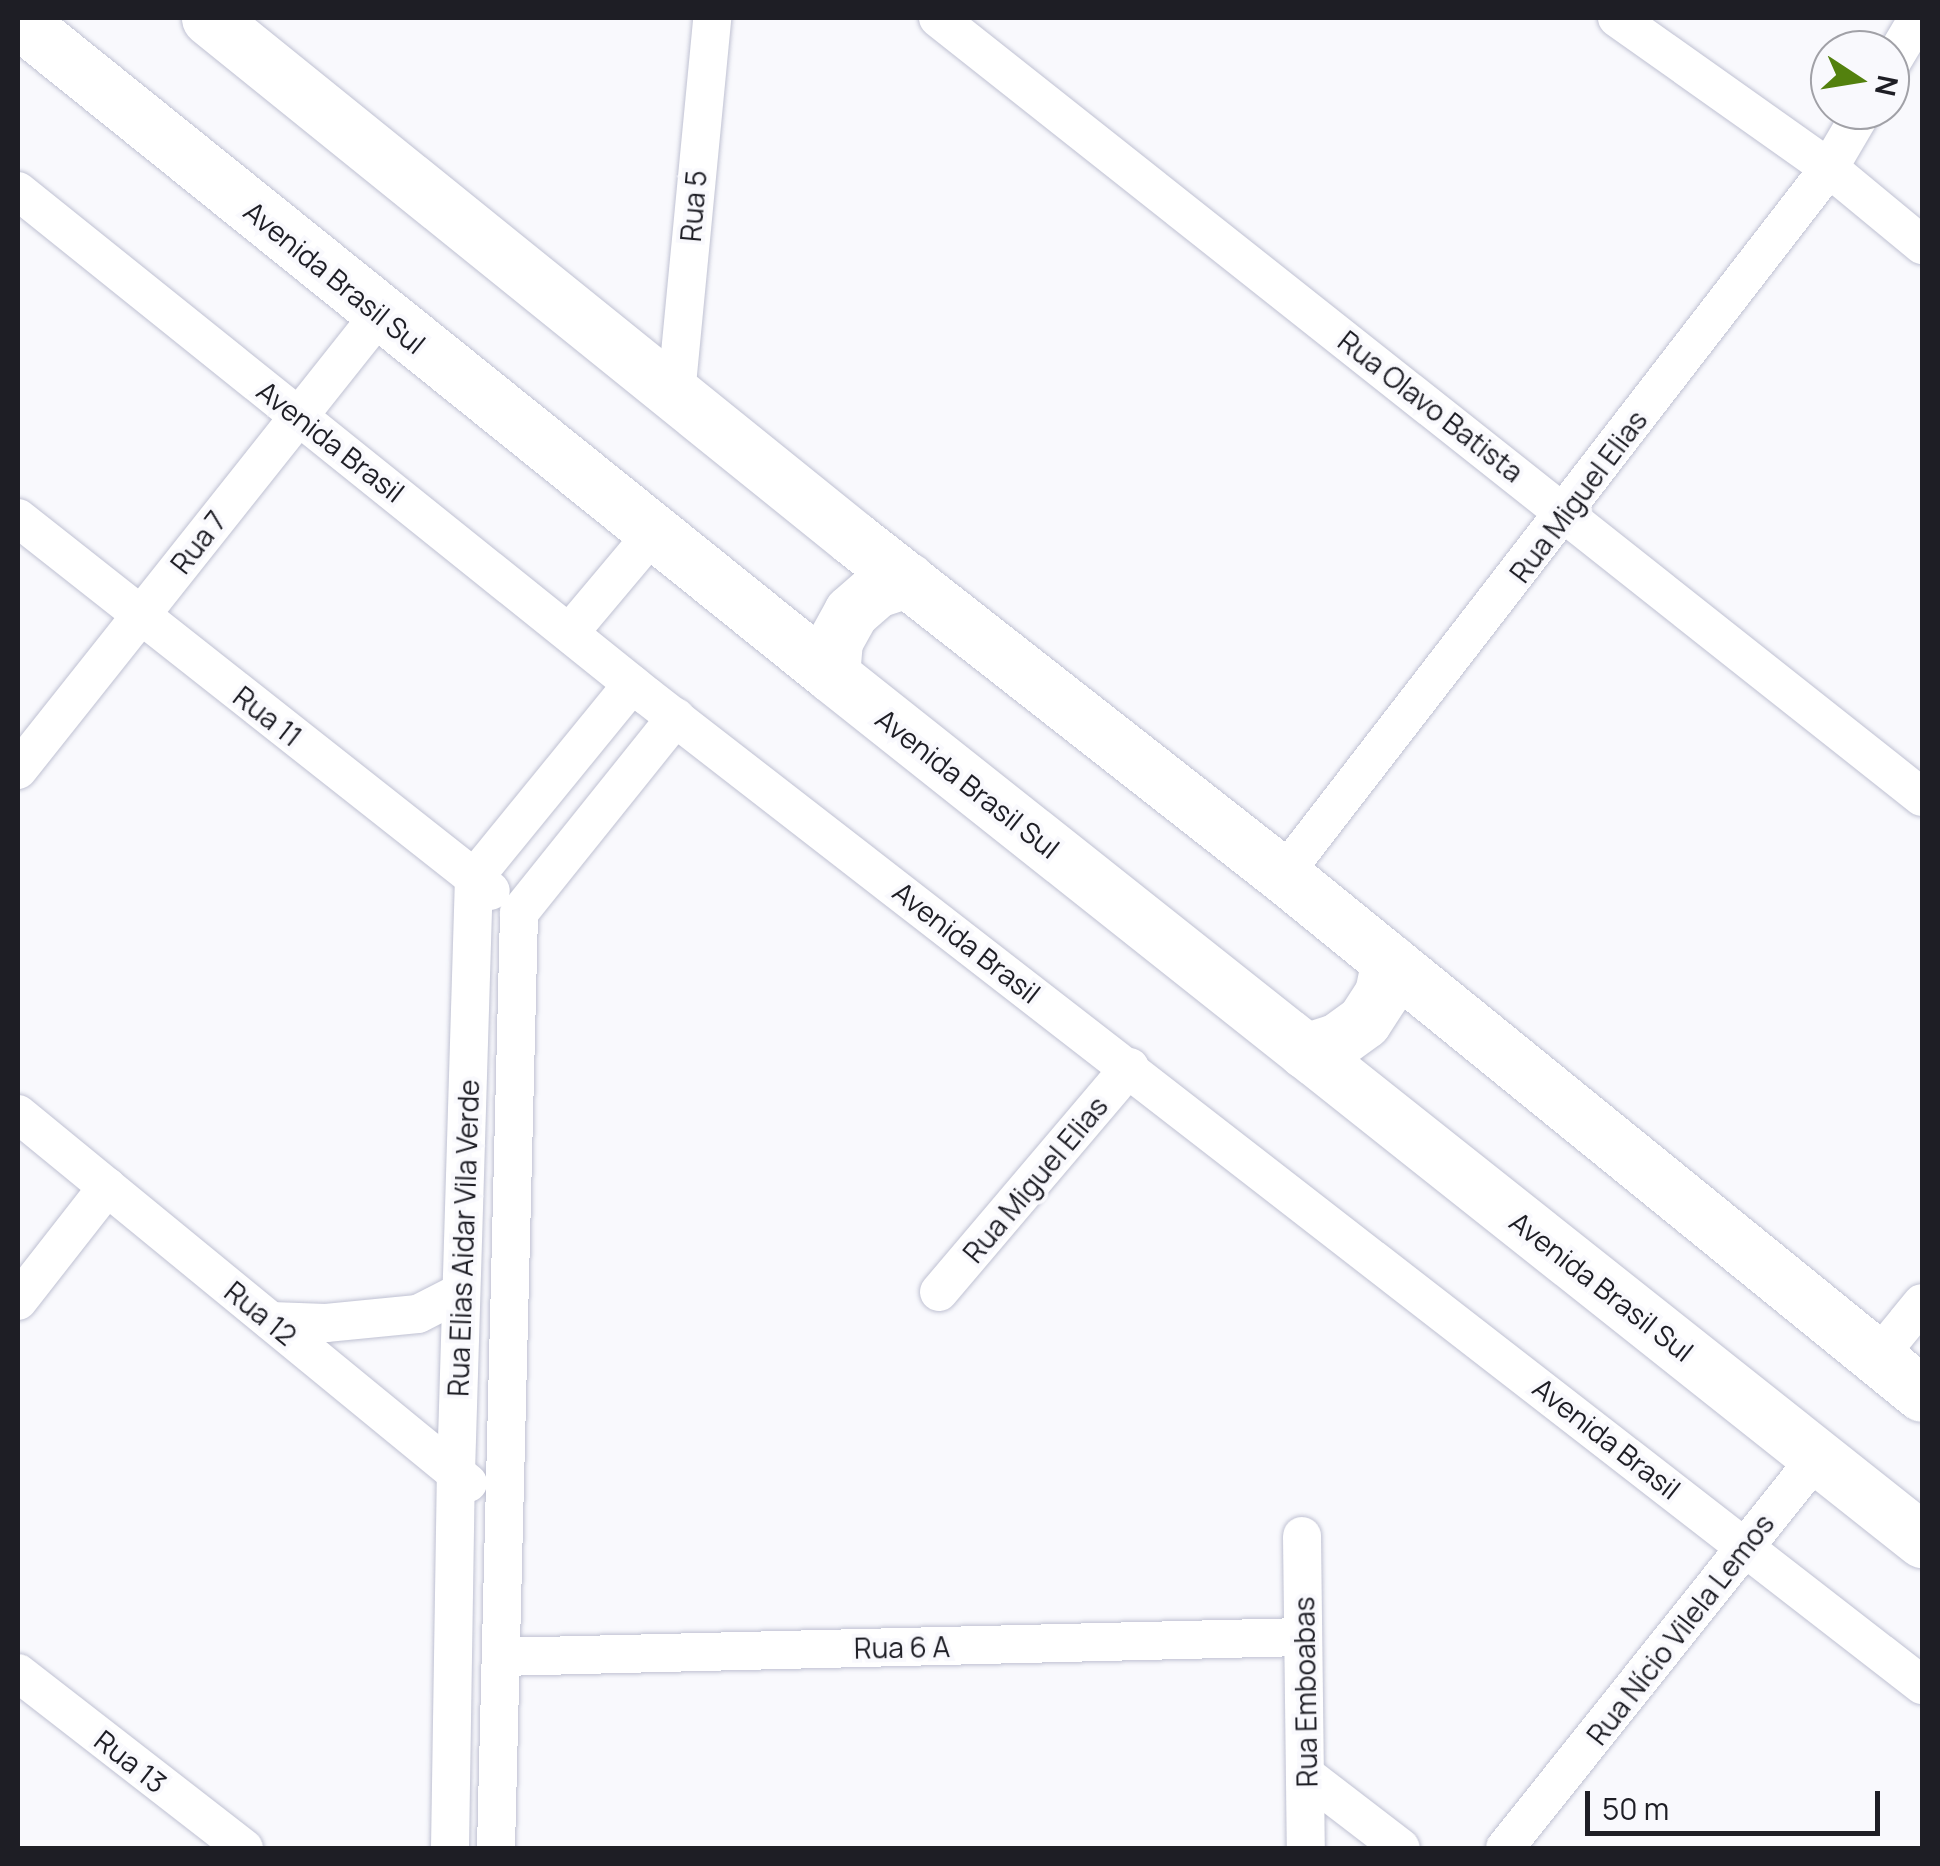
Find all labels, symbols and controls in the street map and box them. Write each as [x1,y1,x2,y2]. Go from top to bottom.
north arrow [1810,30,1910,130]
text: N [1867,72,1908,100]
street label: Rua 5 [673,169,713,243]
street label: Avenida Brasil Sul [238,194,432,360]
street label: Rua Olavo Batista [1332,324,1530,488]
street label: Avenida Brasil [251,373,411,509]
street label: Rua Miguel Elias [1502,403,1654,589]
street label: Rua 7 [163,504,233,580]
street label: Rua 11 [227,679,309,753]
street label: Avenida Brasil Sul [870,701,1066,865]
street label: Avenida Brasil [887,874,1047,1010]
street label: Rua Elias Aidar Vila Verde [441,1079,485,1397]
street label: Rua Miguel Elias [956,1089,1114,1269]
street label: Avenida Brasil Sul [1504,1204,1700,1368]
street label: Rua 12 [218,1274,304,1352]
street label: Avenida Brasil [1527,1370,1687,1506]
street label: Rua Nício Vilela Lemos [1580,1507,1780,1751]
street label: Rua Emboabas [1287,1596,1323,1788]
street label: Rua 6 A [854,1629,950,1665]
street label: Rua 13 [88,1723,174,1799]
scale bar [1590,1771,1885,1833]
text: 50 m [1602,1788,1669,1829]

